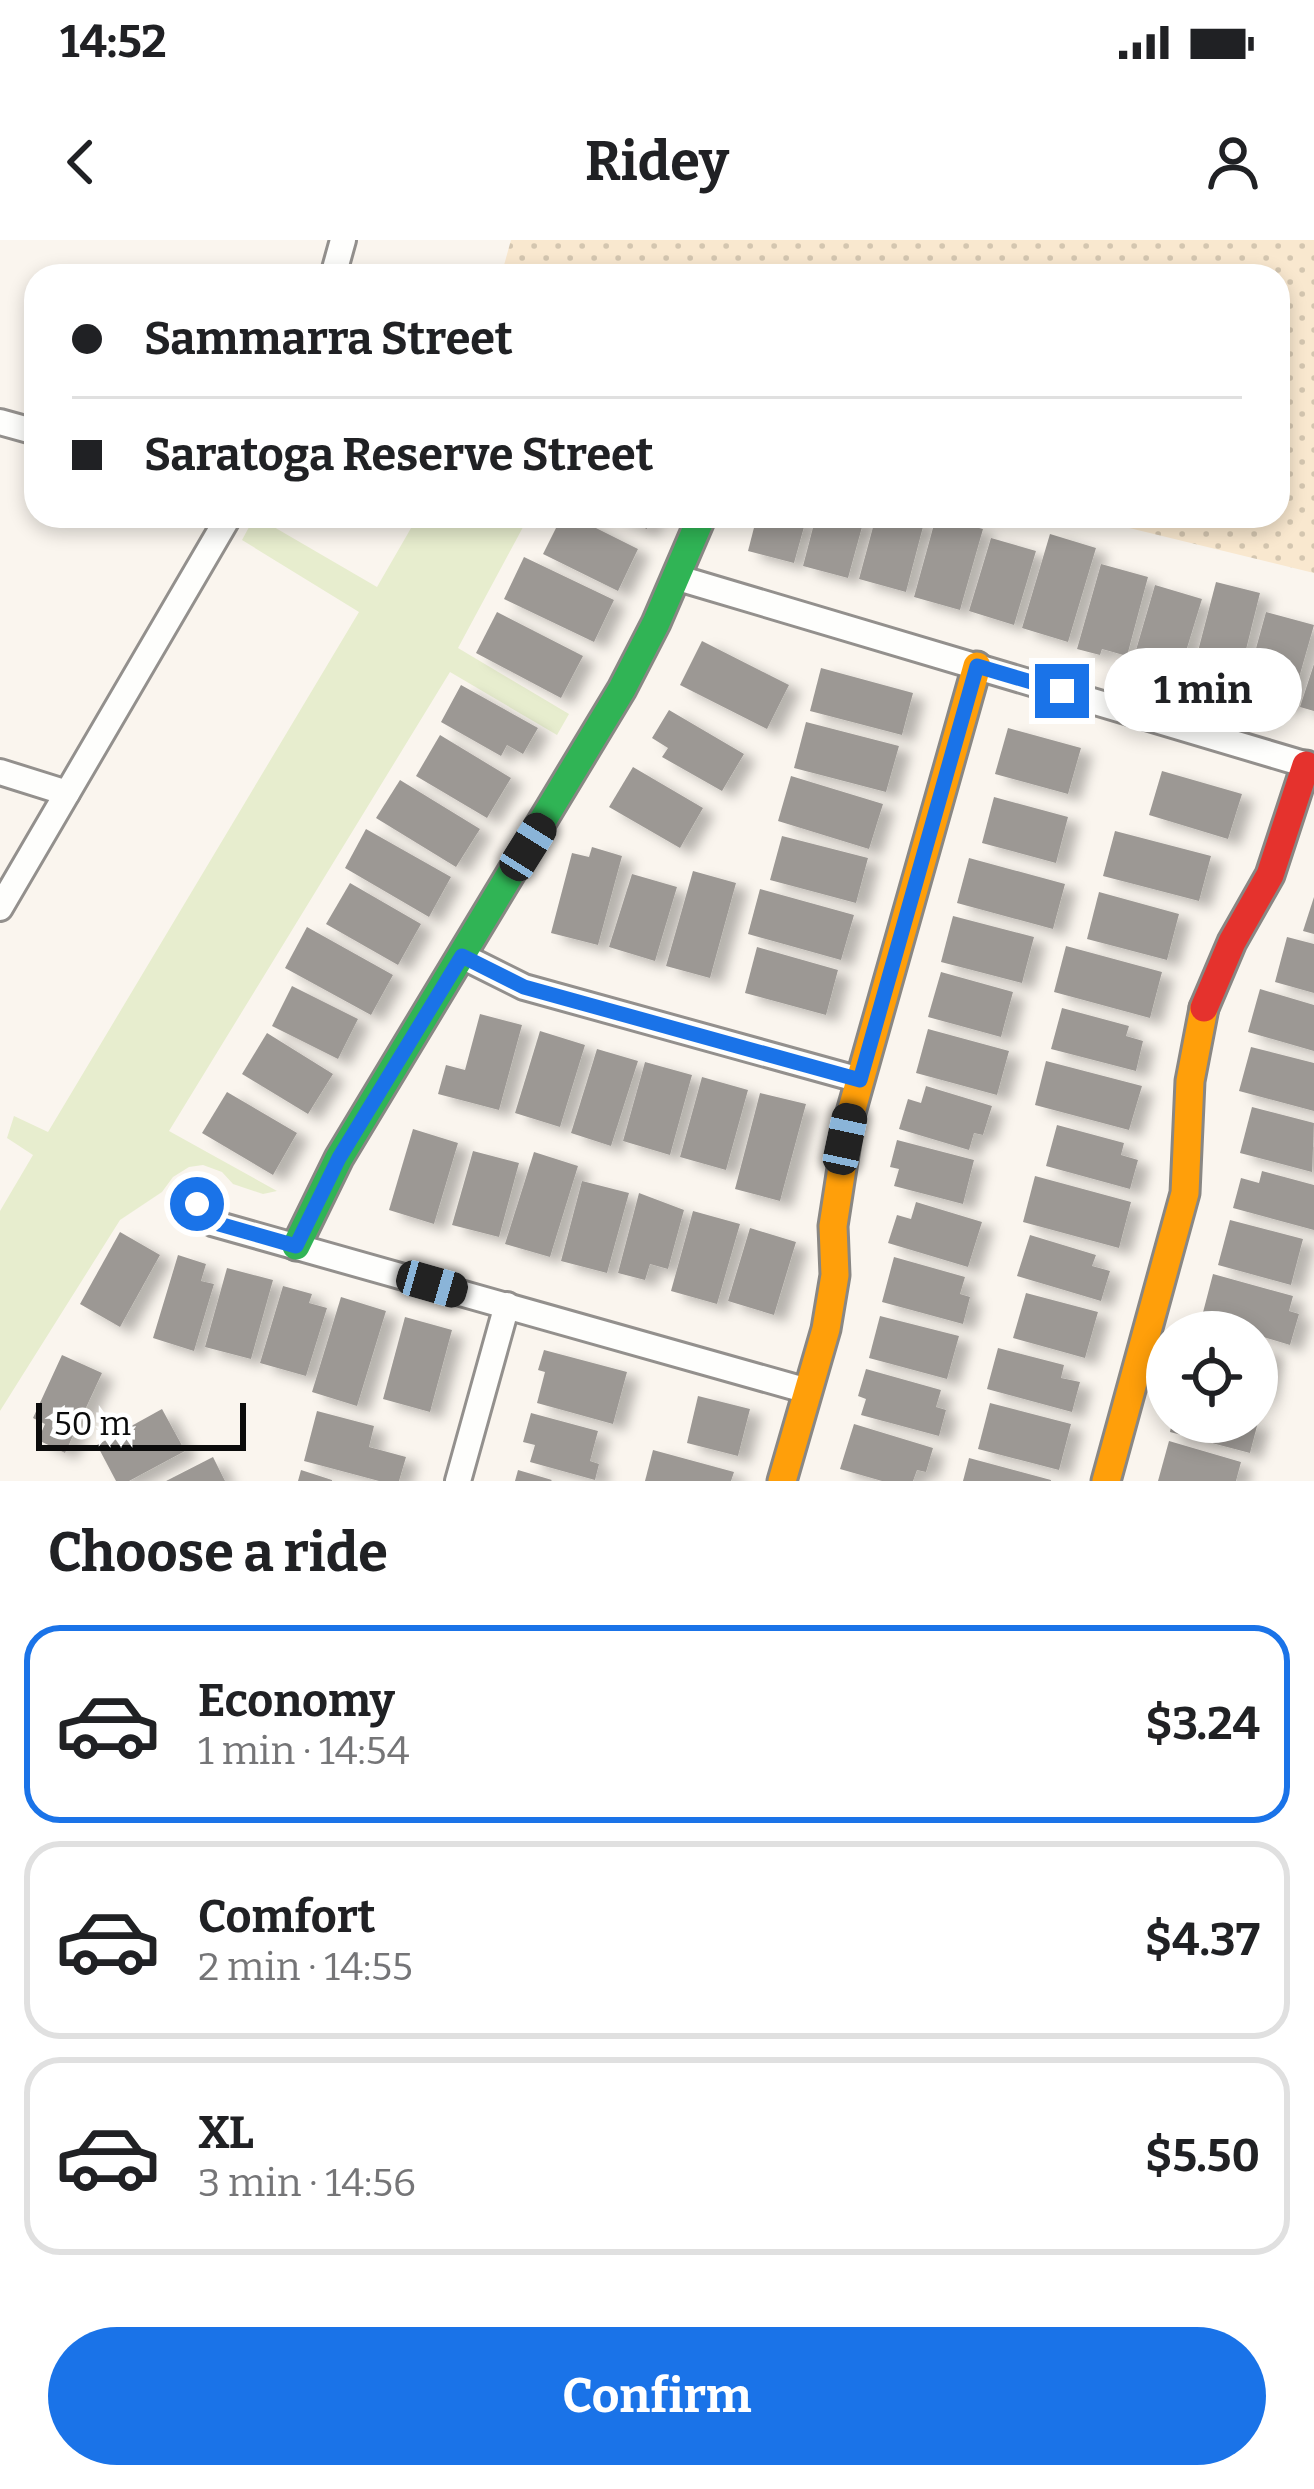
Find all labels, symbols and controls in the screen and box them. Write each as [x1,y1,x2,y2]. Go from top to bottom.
text: 14:52 [60,15,167,69]
icon: back [48,129,114,195]
icon: person [1200,129,1266,195]
text: Ridey [585,130,729,194]
text: Sammarra Street [144,312,513,366]
text: Saratoga Reserve Street [144,428,654,482]
callout: 1 min [1104,649,1302,733]
route end [1035,664,1089,718]
text: 1 min [1154,667,1252,713]
car [494,807,562,887]
car [820,1100,870,1178]
route start [170,1177,224,1231]
car [392,1257,472,1311]
map controls [1146,1311,1278,1443]
button: locate [1146,1311,1278,1443]
scale bar [36,1397,246,1450]
text: 50 m [54,1404,131,1444]
text: Choose a ride [48,1521,388,1585]
icon: car [54,1670,162,1778]
text: Economy [198,1674,395,1728]
text: $3.24 [1145,1697,1260,1751]
text: 1 min · 14:54 [198,1728,409,1774]
icon: car [54,1886,162,1994]
text: Comfort [198,1890,376,1944]
text: $4.37 [1145,1913,1260,1967]
text: 2 min · 14:55 [198,1944,413,1990]
icon: car [54,2102,162,2210]
text: XL [198,2106,254,2160]
text: $5.50 [1145,2129,1260,2183]
text: 3 min · 14:56 [198,2160,416,2206]
button: Confirm [48,2327,1266,2465]

